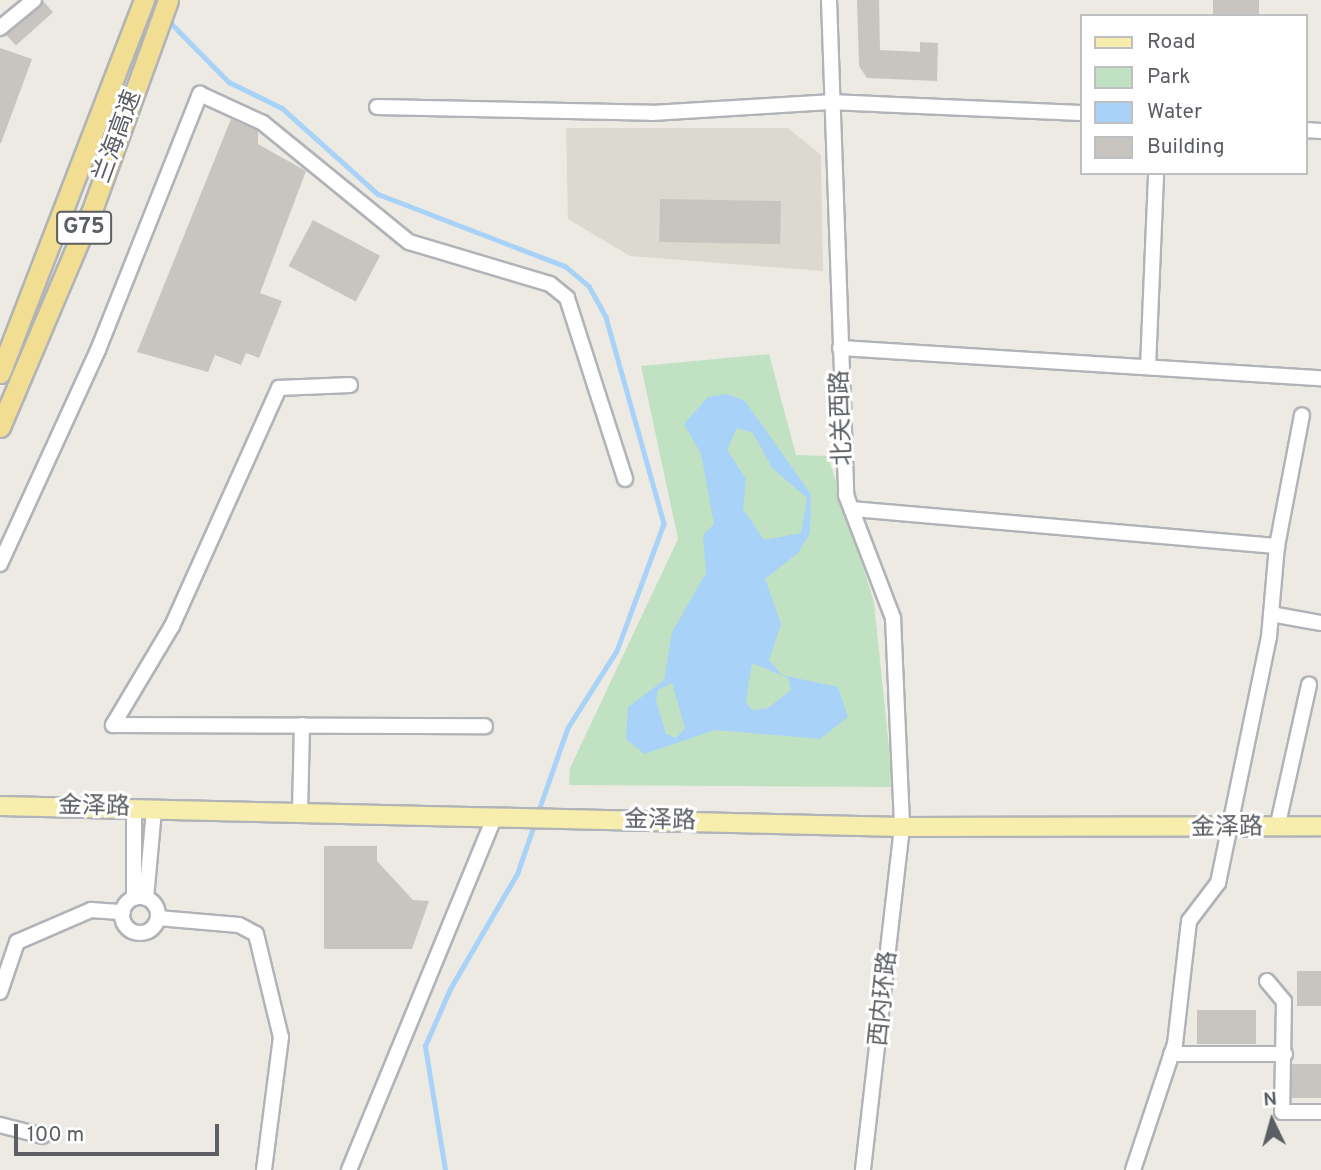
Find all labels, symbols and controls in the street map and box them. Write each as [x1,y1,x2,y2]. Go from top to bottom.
legend [1080,14,1307,175]
text: Road [1147,29,1196,56]
text: Park [1147,64,1190,91]
street label: 兰海高速 [89,87,149,187]
text: Water [1147,99,1202,126]
text: Building [1147,134,1225,161]
road number: G75 [56,208,112,247]
street label: 北关西路 [827,370,859,466]
street label: 金泽路 [58,793,130,823]
street label: 金泽路 [624,807,696,837]
street label: 金泽路 [1191,814,1263,844]
street label: 西内环路 [866,950,904,1048]
north arrow [1237,1086,1307,1156]
text: N [1262,1088,1278,1113]
scale bar [18,1110,222,1154]
text: 100 m [27,1122,84,1149]

